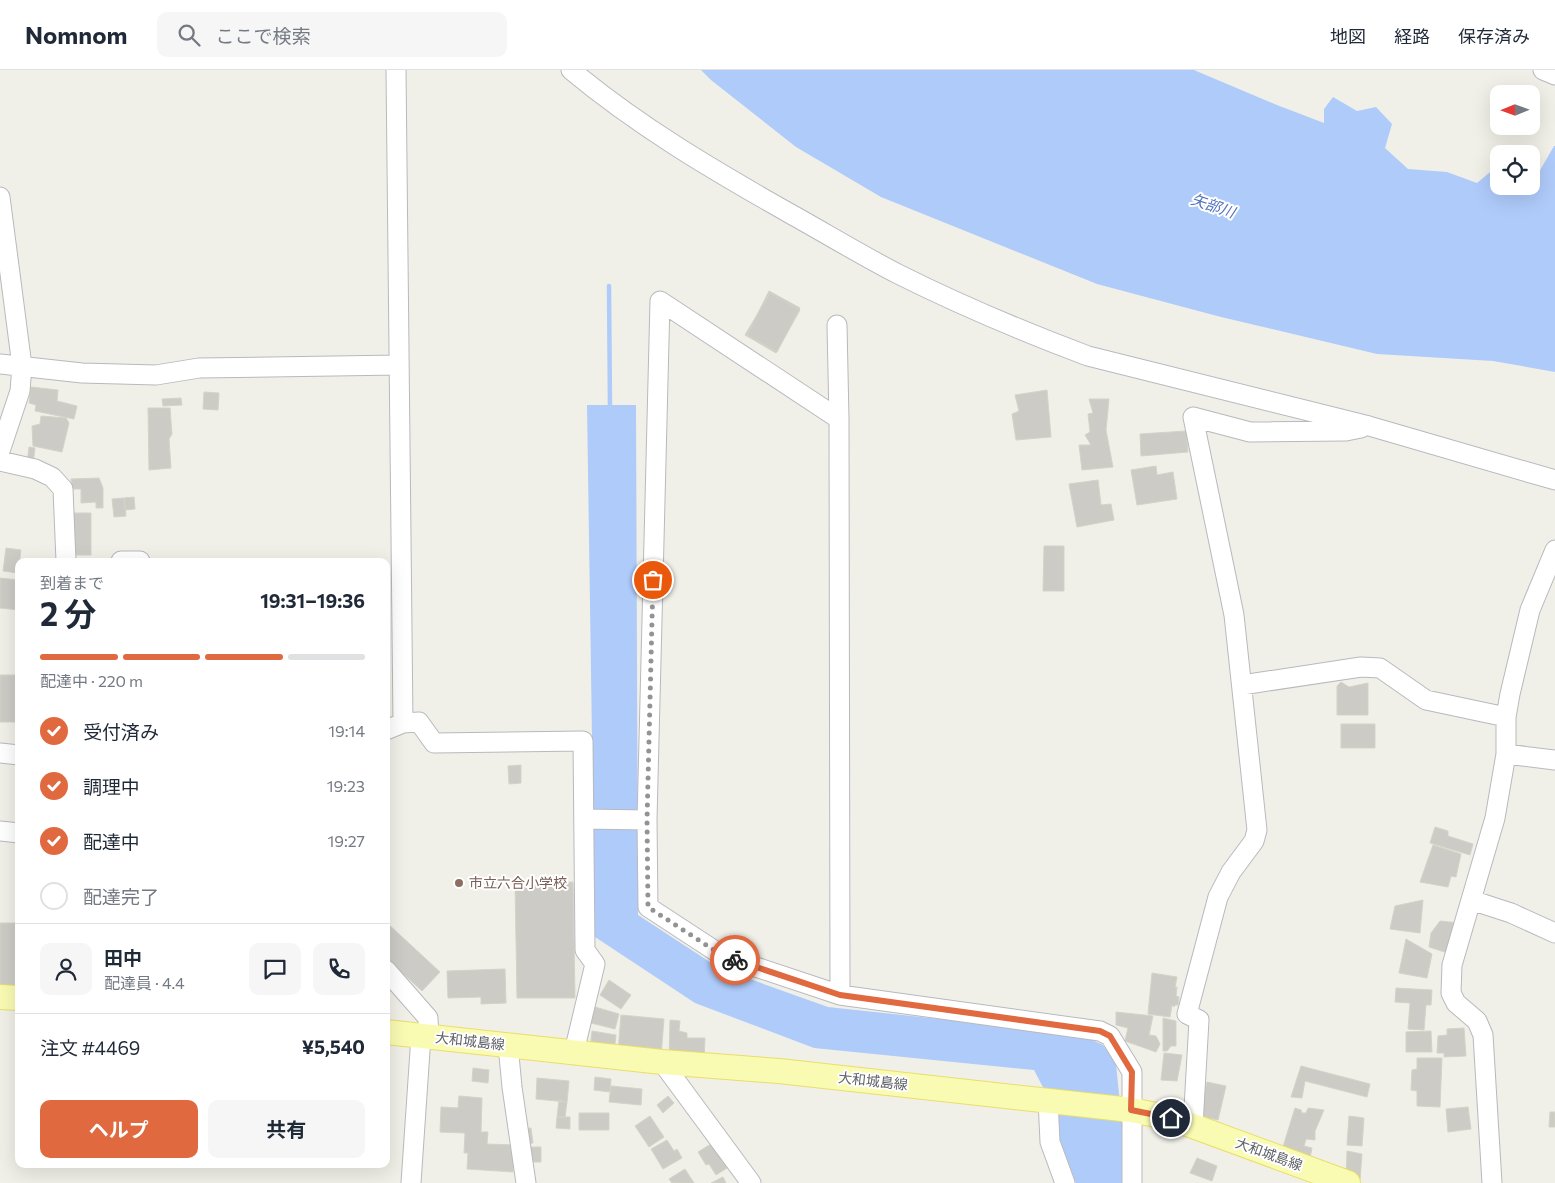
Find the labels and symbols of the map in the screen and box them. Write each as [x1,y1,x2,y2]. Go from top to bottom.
north arrow [1490,85,1540,135]
water label: 矢部川 [1189,189,1239,222]
pin [632,559,674,601]
place label: 市立六合小学校 [469,874,567,891]
marker: 市立六合小学校 [453,877,465,889]
courier [710,935,760,985]
street label: 大和城島線 [434,1028,506,1053]
street label: 大和城島線 [837,1068,909,1093]
pin [1150,1097,1192,1139]
street label: 大和城島線 [1233,1134,1305,1173]

